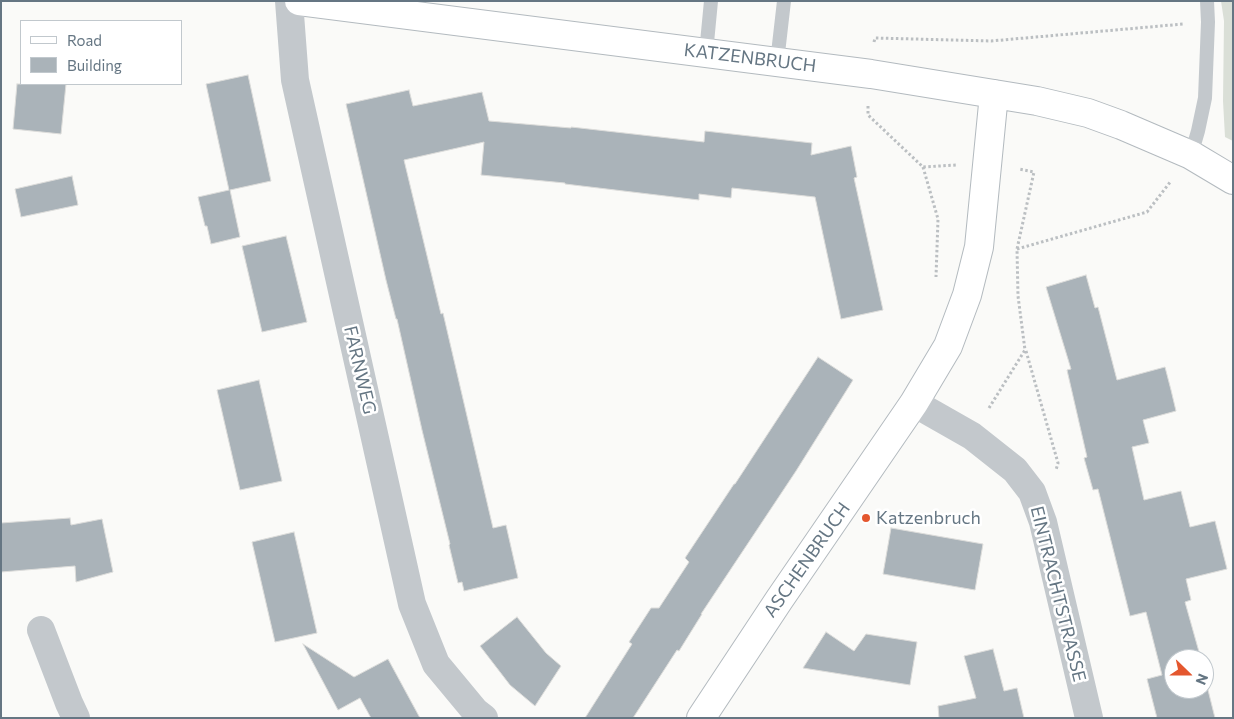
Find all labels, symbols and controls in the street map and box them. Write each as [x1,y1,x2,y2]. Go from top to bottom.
legend [20,20,182,85]
text: Road [67,31,102,49]
street label: KATZENBRUCH [683,39,817,77]
text: Building [67,56,122,74]
street label: FARNWEG [339,324,381,416]
street label: ASCHENBRUCH [759,498,855,622]
street label: EINTRACHTSTRASSE [1026,504,1090,684]
place label: Katzenbruch [876,507,981,529]
marker: Katzenbruch [860,512,872,524]
north arrow [1164,649,1214,699]
text: N [1193,671,1212,687]

